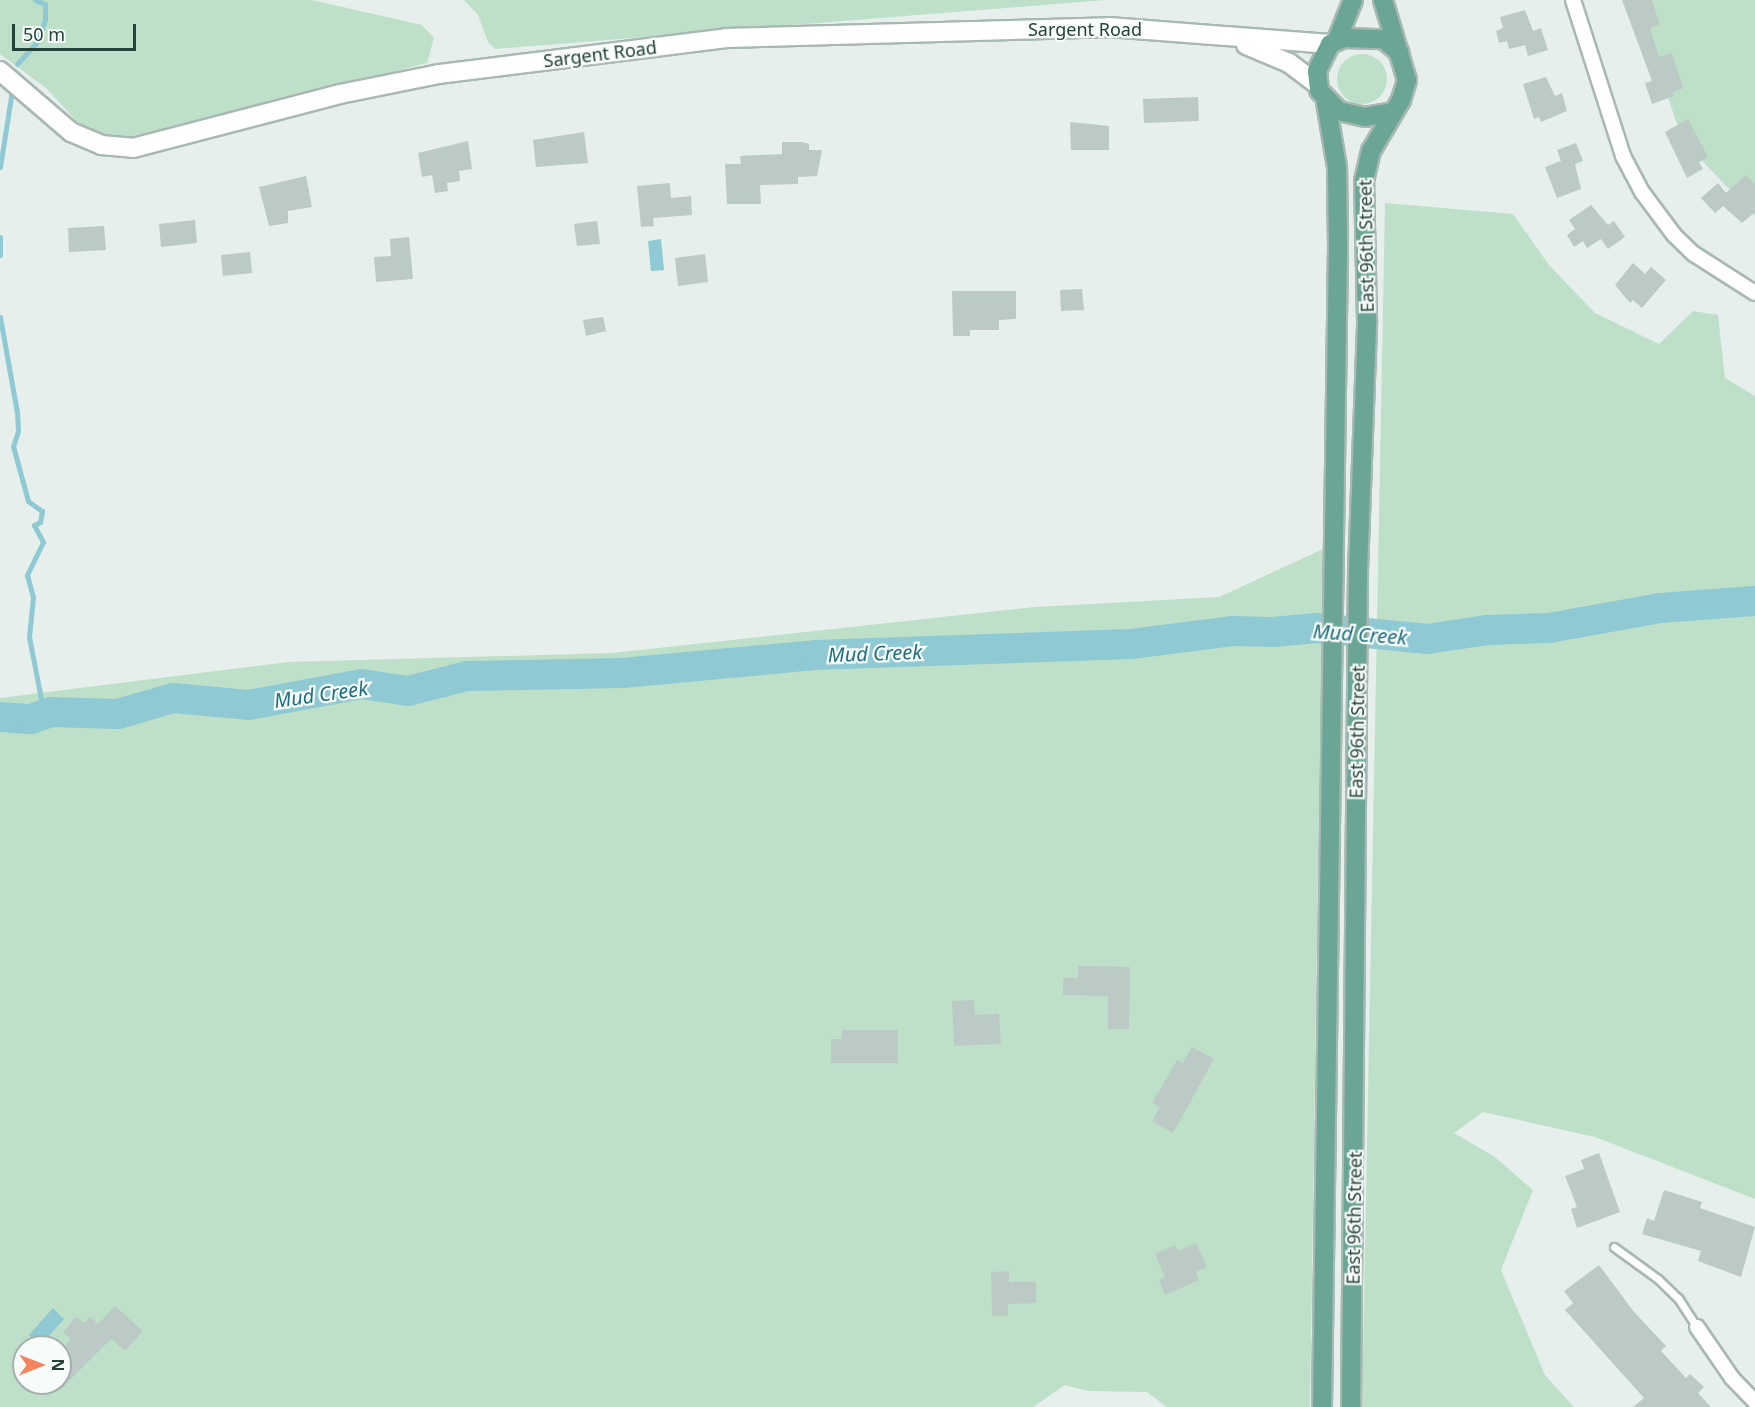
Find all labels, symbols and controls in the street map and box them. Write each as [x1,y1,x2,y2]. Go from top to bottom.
scale bar [15,12,140,50]
street label: Sargent Road [1028,18,1142,40]
text: 50 m [23,22,65,46]
street label: Sargent Road [542,36,658,72]
street label: East 96th Street [1354,179,1378,313]
water label: Mud Creek [1312,619,1408,649]
water label: Mud Creek [827,639,923,667]
street label: East 96th Street [1345,665,1369,799]
water label: Mud Creek [273,676,369,712]
street label: East 96th Street [1342,1151,1366,1285]
north arrow [12,1335,72,1395]
text: N [47,1358,69,1372]

